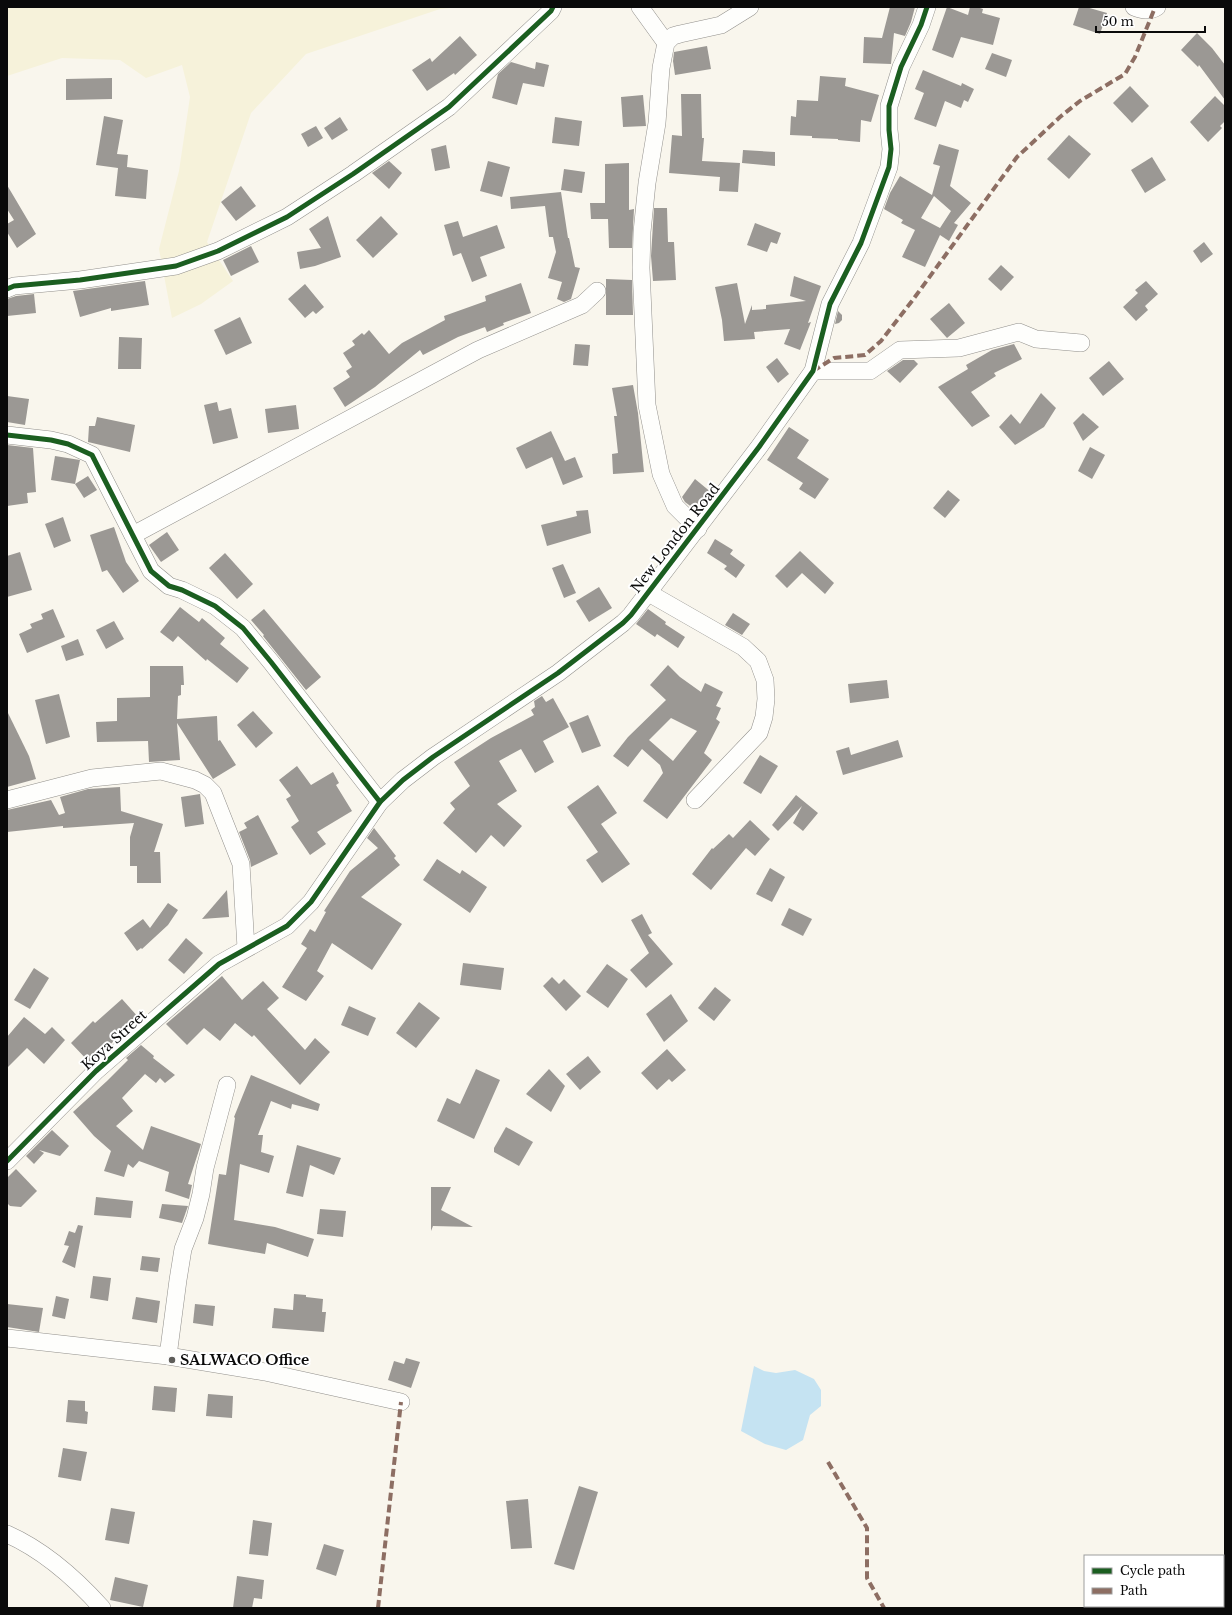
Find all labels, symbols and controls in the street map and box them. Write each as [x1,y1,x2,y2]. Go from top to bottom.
scale bar [1096,8,1205,34]
text: 50 m [1102,14,1134,29]
street label: New London Road [627,479,724,596]
street label: Koya Street [78,1005,151,1074]
place label: SALWACO Office [180,1351,309,1369]
marker: SALWACO Office [167,1355,177,1365]
legend [1084,1555,1224,1607]
text: Cycle path [1120,1563,1185,1578]
text: Path [1120,1583,1148,1598]

